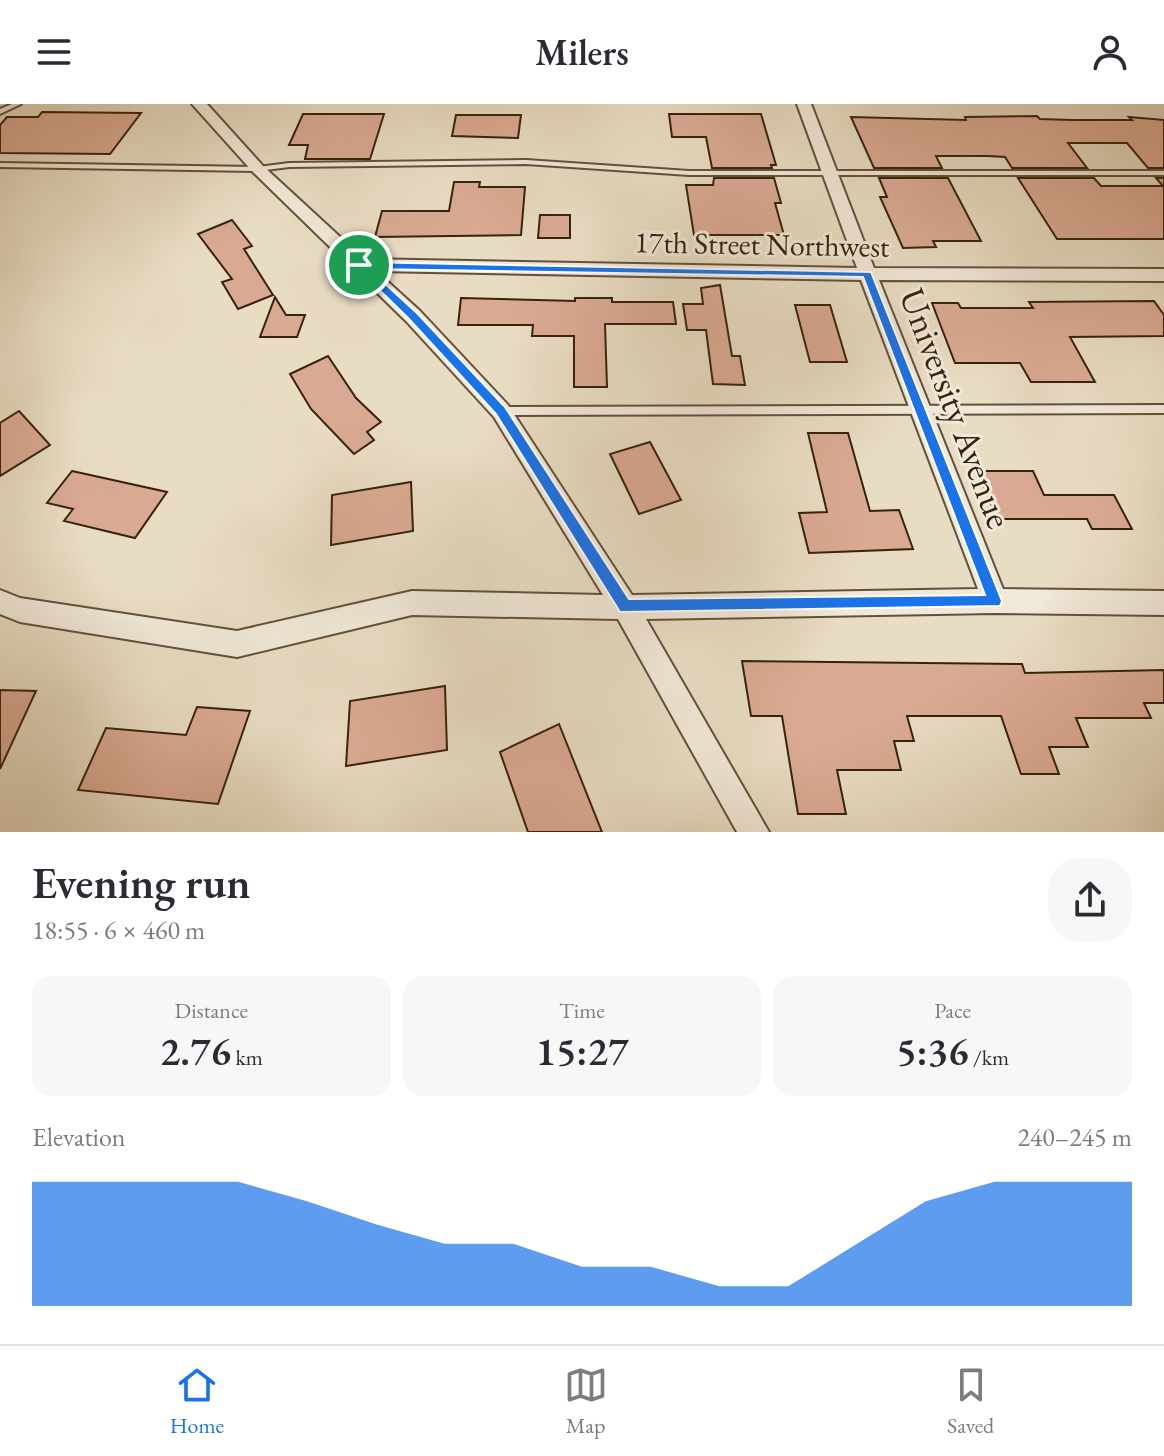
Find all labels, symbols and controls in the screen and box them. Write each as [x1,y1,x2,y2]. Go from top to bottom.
text: Milers [535,29,629,76]
icon: menu [32,30,76,74]
icon: person [1088,30,1132,74]
street label: 17th Street Northwest [634,222,890,266]
pin [325,231,393,299]
icon: arrive [337,243,381,287]
street label: University Avenue [889,281,1023,535]
text: Evening run [32,854,251,911]
button: share [1048,858,1132,942]
text: 18:55 · 6 × 460 m [32,913,205,947]
text: Distance [175,996,248,1025]
text: Time [559,996,605,1025]
text: Pace [934,996,971,1025]
text: 2.76 [160,1025,231,1077]
text: 15:27 [536,1025,628,1077]
text: 5:36 [896,1025,969,1077]
text: km [231,1043,263,1072]
text: /km [969,1043,1009,1072]
text: Elevation [32,1120,126,1154]
text: 240–245 m [1017,1120,1132,1154]
tab: Home [170,1363,224,1440]
tab: Map [564,1363,608,1440]
tab: Saved [947,1363,994,1440]

